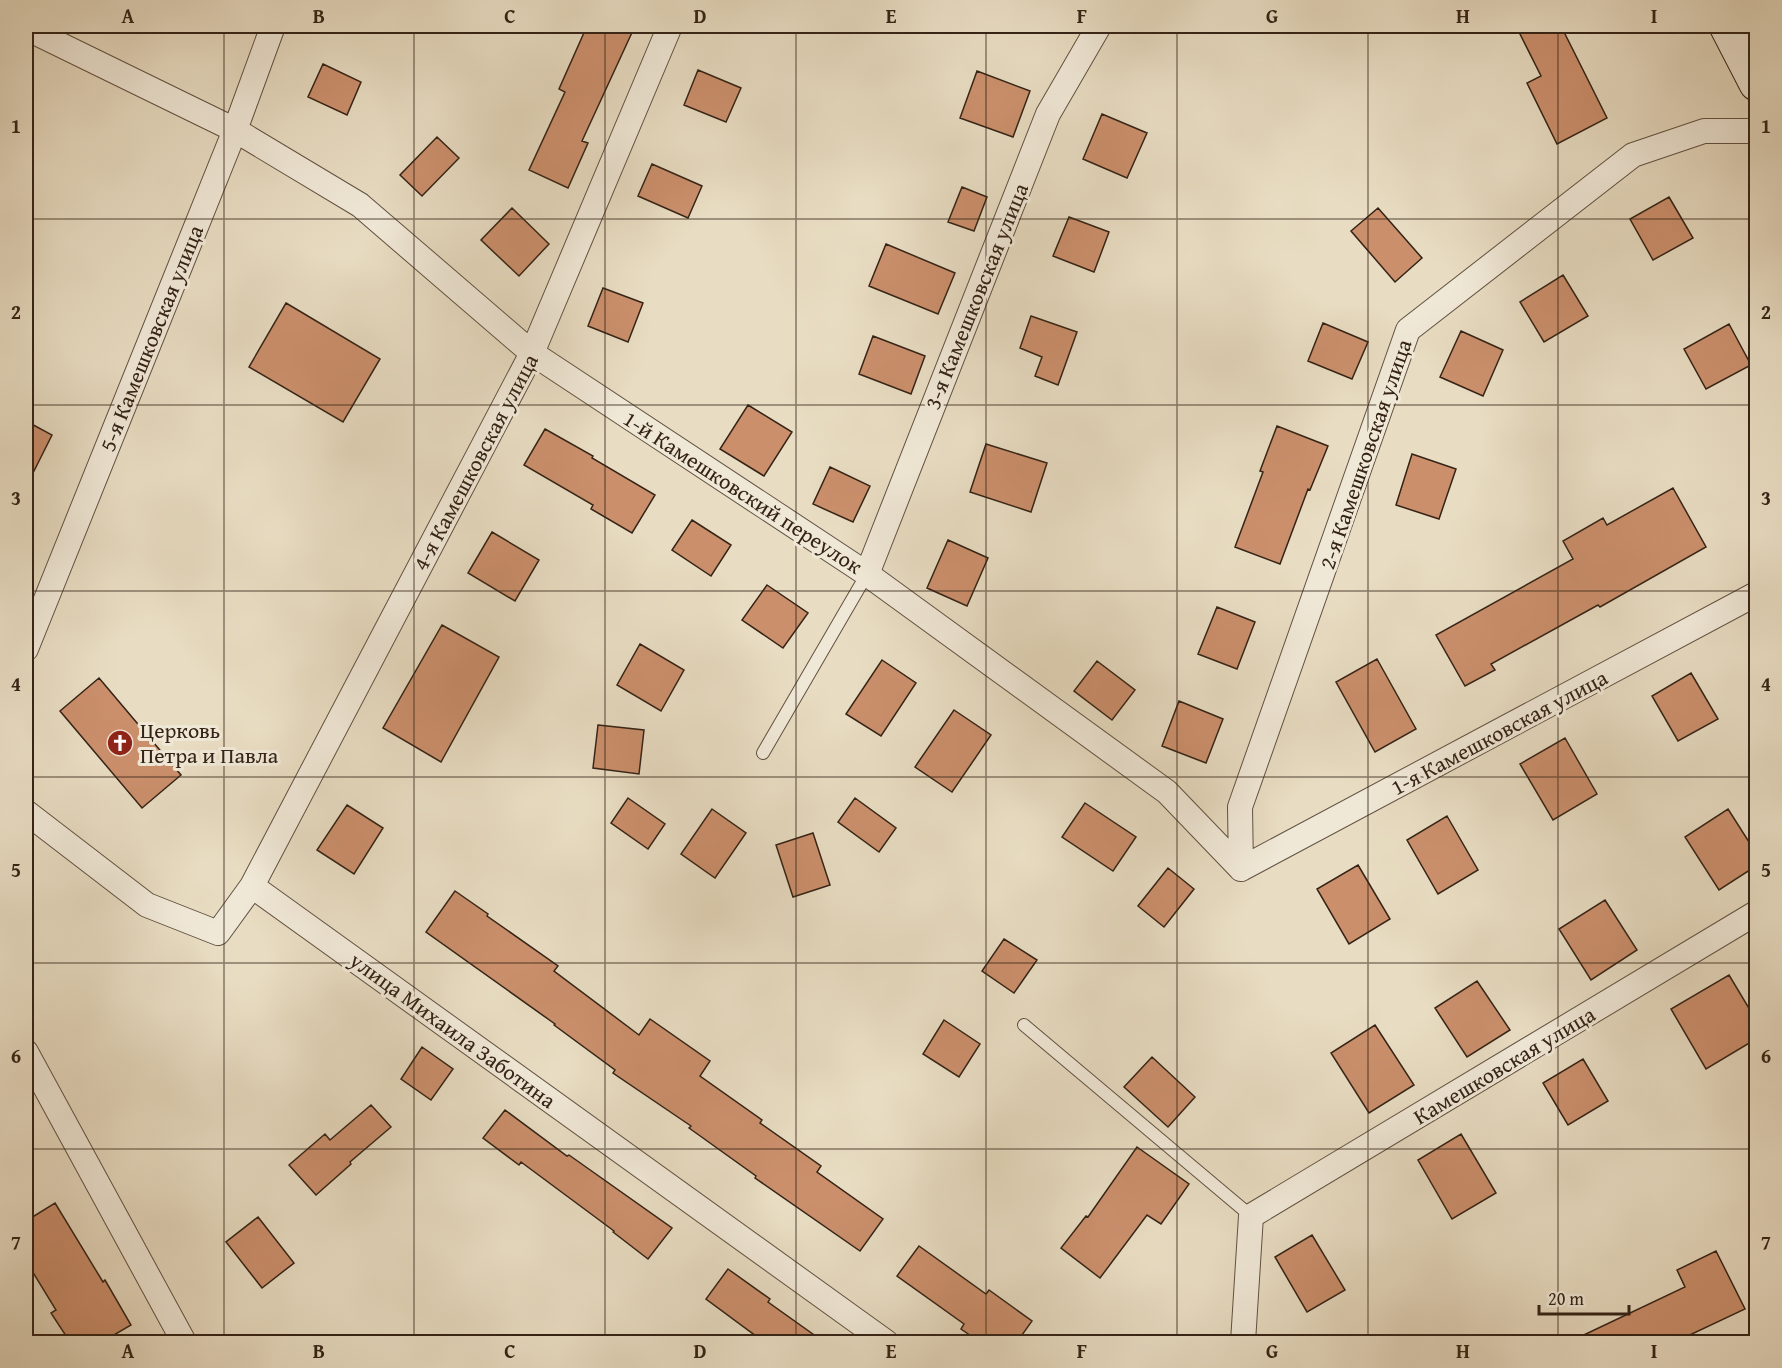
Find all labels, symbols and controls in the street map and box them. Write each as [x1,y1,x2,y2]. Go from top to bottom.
text: A [122,1,135,30]
text: B [313,1,325,30]
text: C [504,1,516,30]
text: D [693,1,707,30]
text: E [886,1,897,30]
text: F [1077,1,1087,30]
text: G [1266,1,1278,30]
text: H [1456,1,1470,30]
text: I [1651,1,1657,30]
text: 1 [11,111,21,140]
text: 1 [1761,111,1771,140]
street label: 3-я Камешковская улица [916,178,1036,414]
street label: 5-я Камешковская улица [91,220,211,456]
text: 2 [11,297,21,326]
text: 2 [1761,297,1771,326]
street label: 2-я Камешковская улица [1311,334,1420,573]
street label: 4-я Камешковская улица [404,347,546,576]
street label: 1-й Камешковский переулок [617,402,869,582]
text: 3 [11,483,21,512]
text: 3 [1761,483,1771,512]
street label: 1-я Камешковская улица [1385,661,1614,803]
text: 4 [11,669,21,698]
text: 4 [1761,669,1771,698]
place label: Церковь Петра и Павла [140,714,279,771]
church icon: Церковь Петра и Павла [105,728,135,758]
text: 5 [11,855,21,884]
text: 5 [1761,855,1771,884]
street label: улица Михаила Заботина [342,944,563,1116]
street label: Камешковская улица [1407,998,1602,1132]
text: 6 [11,1041,21,1070]
text: 6 [1761,1041,1771,1070]
text: 7 [11,1227,21,1256]
text: 7 [1761,1227,1771,1256]
scale bar [1539,1278,1629,1316]
text: 20 m [1548,1285,1584,1312]
text: A [122,1336,135,1365]
text: B [313,1336,325,1365]
text: C [504,1336,516,1365]
text: D [693,1336,707,1365]
text: E [886,1336,897,1365]
text: F [1077,1336,1087,1365]
text: G [1266,1336,1278,1365]
text: H [1456,1336,1470,1365]
text: I [1651,1336,1657,1365]

